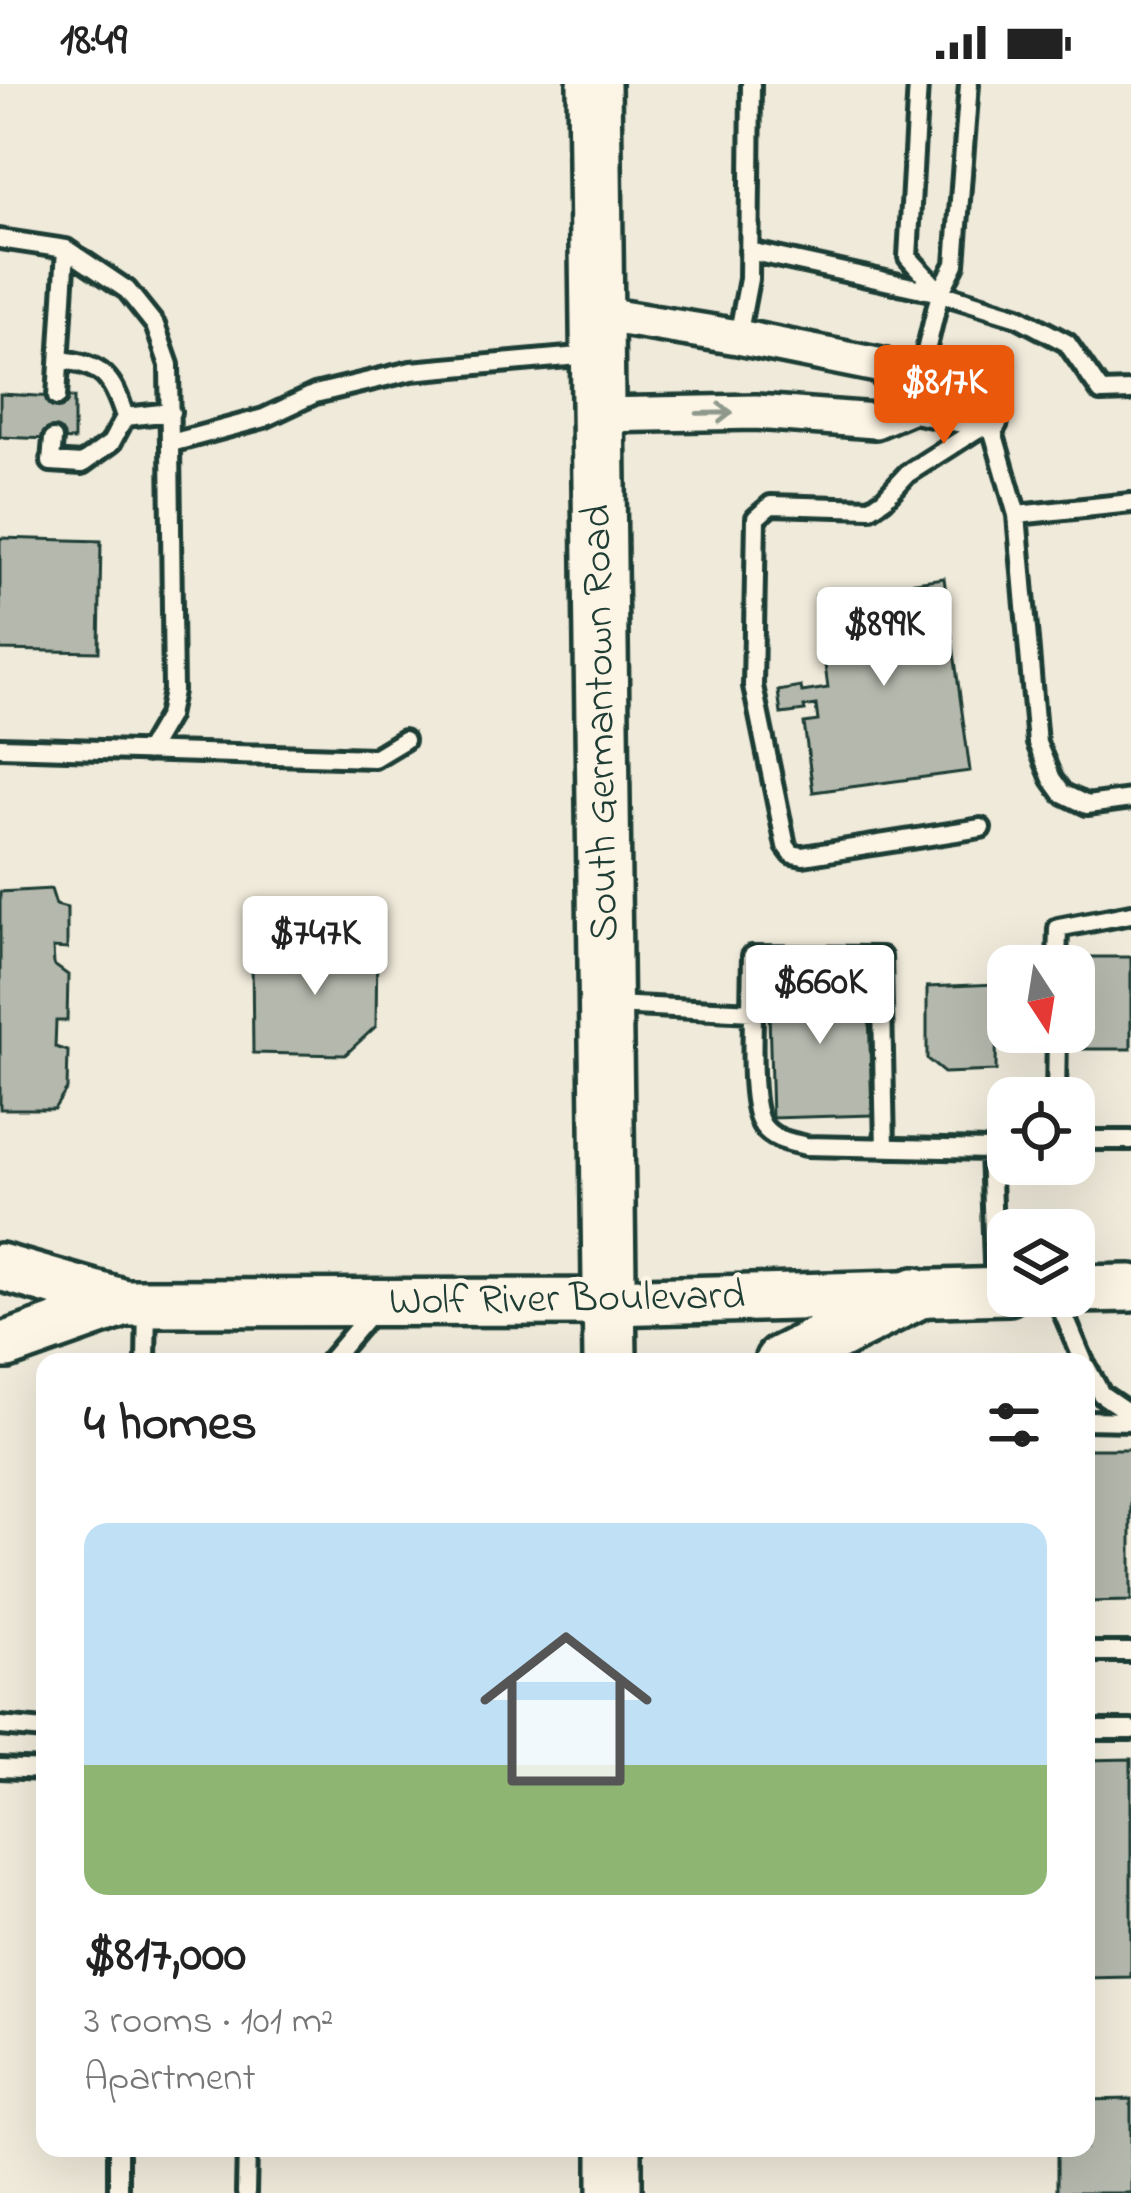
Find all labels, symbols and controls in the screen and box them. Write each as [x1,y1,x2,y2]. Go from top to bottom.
text: 18:49 [60,9,127,75]
pin: $817K [860,345,1028,447]
text: $817K [901,355,987,412]
one-way arrow [695,401,734,424]
street label: South Germantown Road [568,504,636,942]
pin: $899K [800,587,968,689]
text: $899K [844,597,924,654]
pin: $747K [231,896,399,998]
text: $747K [270,906,360,963]
pin: $660K [736,945,904,1047]
north arrow [987,945,1095,1053]
map controls [987,945,1095,1317]
text: $660K [773,955,867,1012]
button: locate [987,1077,1095,1185]
button: layers [987,1209,1095,1317]
street label: Wolf River Boulevard [388,1266,746,1334]
text: 4 homes [84,1388,257,1463]
icon: filters [981,1392,1047,1458]
icon: home [458,1601,674,1817]
text: $817,000 [84,1919,246,1994]
text: 3 rooms · 101 m² [84,1994,334,2051]
text: Apartment [84,2051,256,2108]

